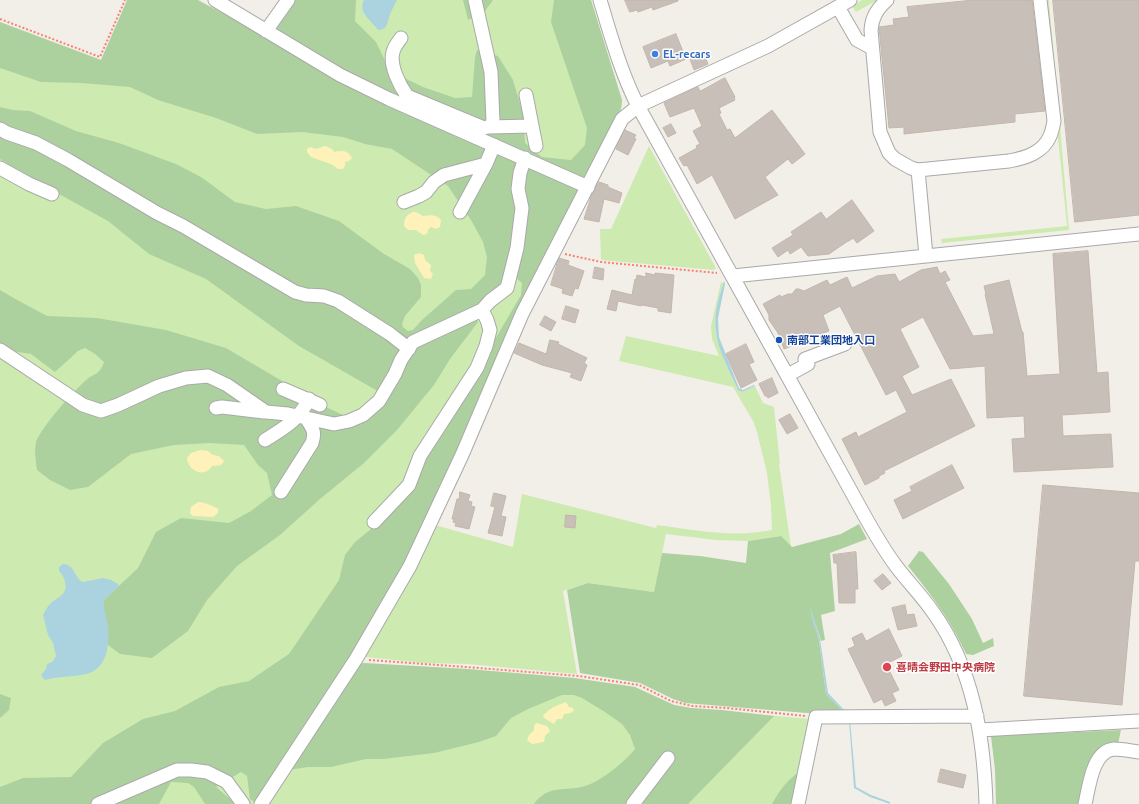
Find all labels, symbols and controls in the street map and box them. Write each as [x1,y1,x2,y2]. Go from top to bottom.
place label: EL-recars [663,47,711,61]
marker: EL-recars [650,49,660,59]
place label: 南部工業団地入口 [787,333,875,347]
marker: 南部工業団地入口 [774,335,784,345]
place label: 喜晴会野田中央病院 [896,660,995,674]
marker: 喜晴会野田中央病院 [881,661,893,673]

